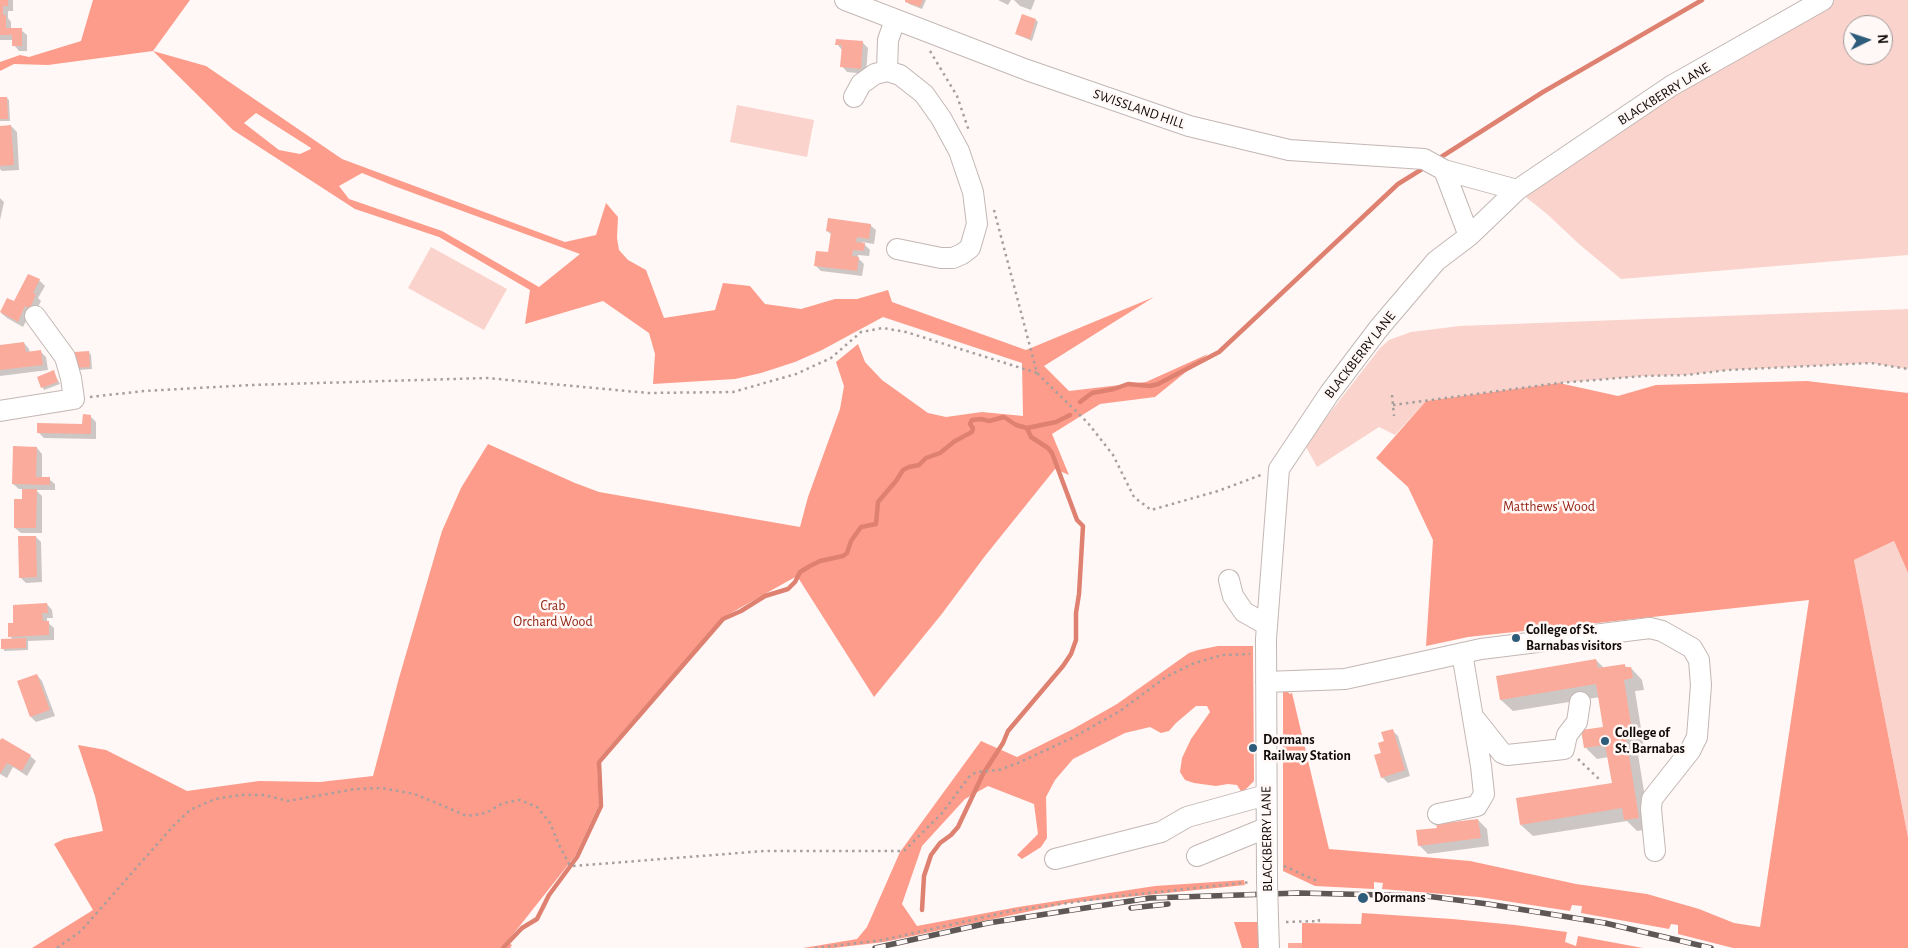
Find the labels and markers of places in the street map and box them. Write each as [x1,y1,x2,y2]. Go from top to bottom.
place label: College of St. Barnabas visitors [1526,622,1622,654]
marker: College of St. Barnabas visitors [1510,632,1522,644]
place label: College of St. Barnabas [1615,725,1685,758]
place label: Dormans Railway Station [1263,732,1351,764]
marker: College of St. Barnabas [1599,735,1611,747]
marker: Dormans Railway Station [1247,742,1259,754]
place label: Dormans [1374,890,1426,906]
marker: Dormans [1356,891,1370,905]

